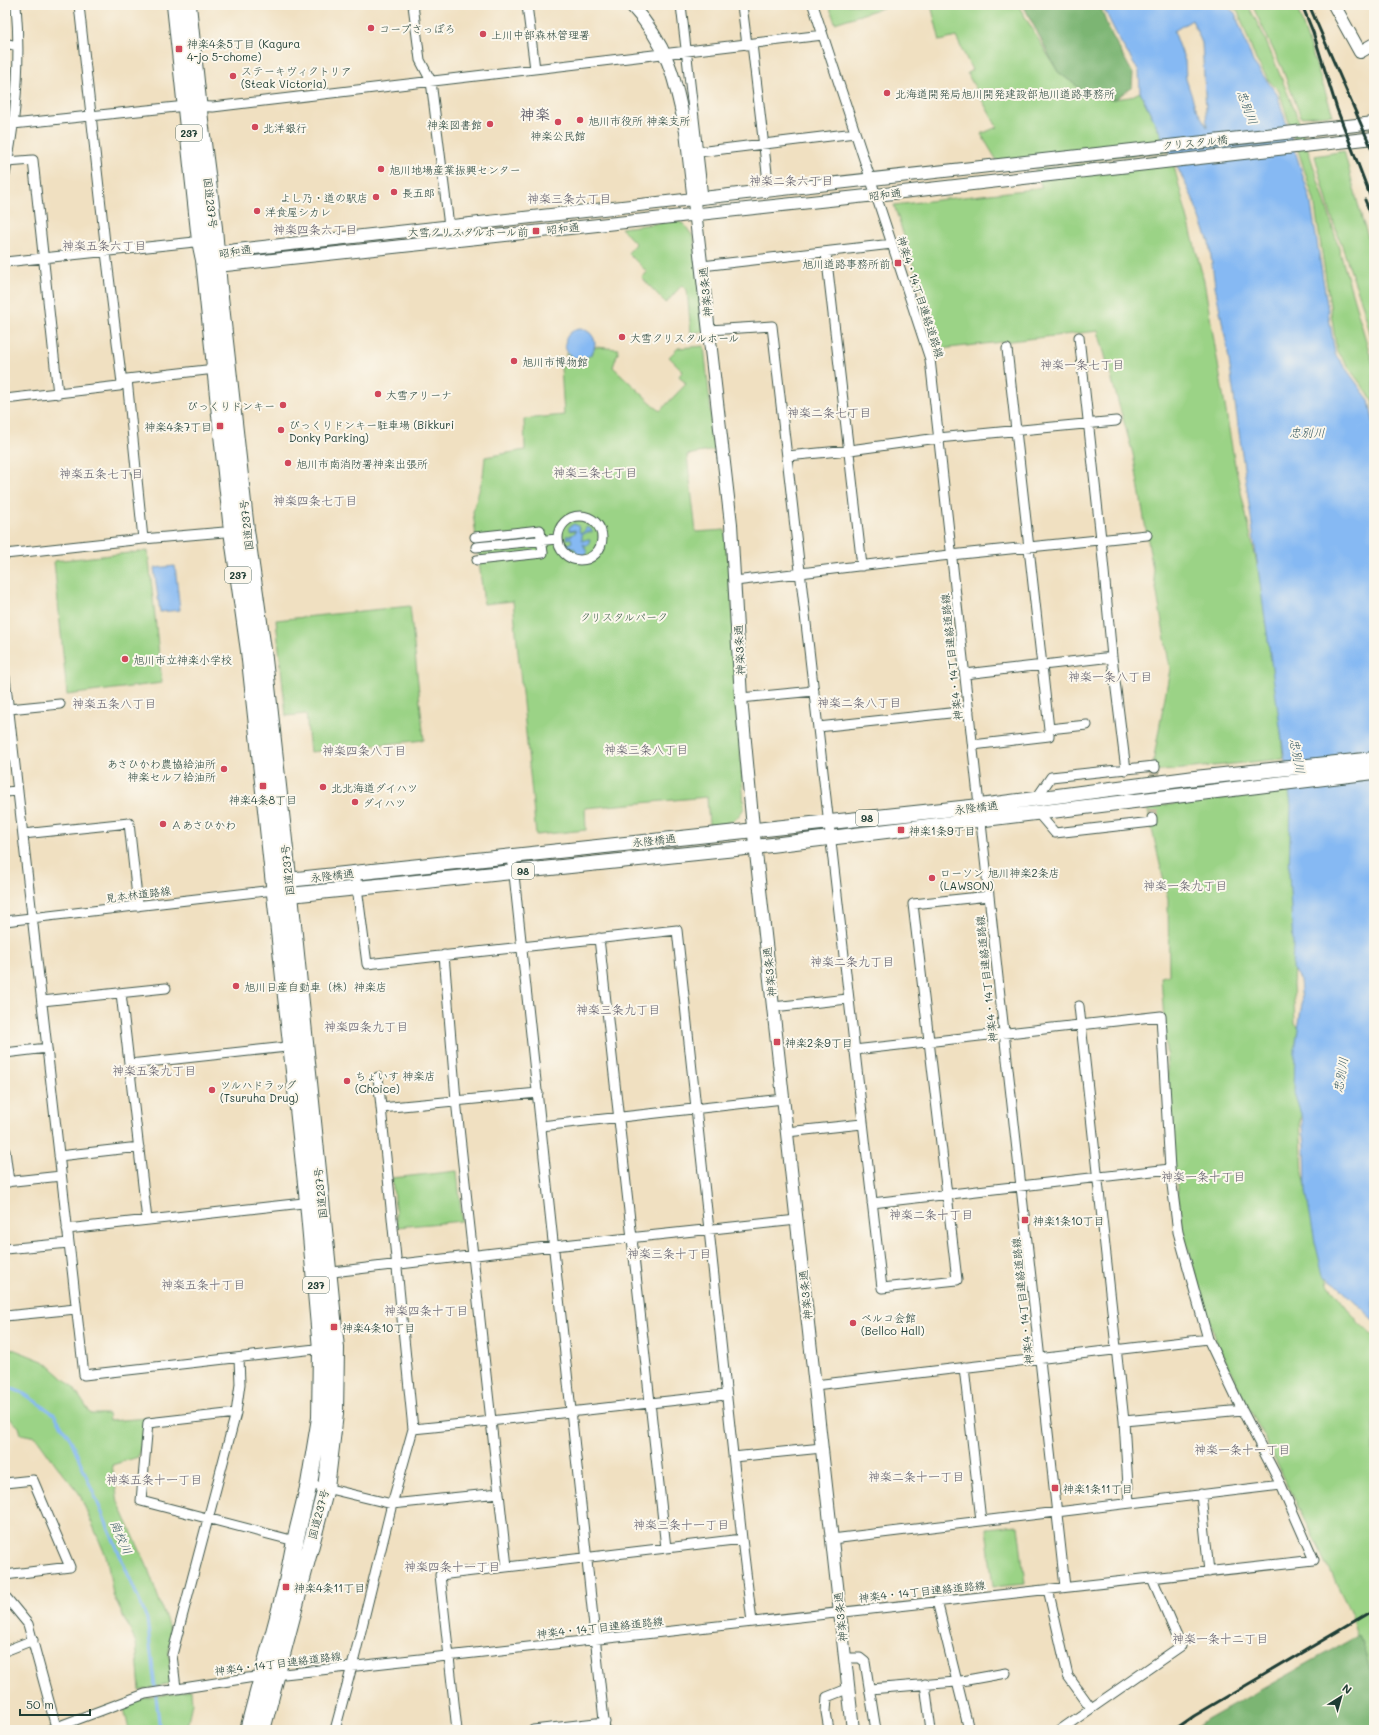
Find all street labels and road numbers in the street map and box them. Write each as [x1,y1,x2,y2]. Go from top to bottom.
road number: 237 [176,125,202,141]
street label: クリスタル橋 [1161,131,1229,153]
street label: 国道237号 [200,176,222,230]
street label: 昭和通 [868,185,902,203]
street label: 昭和通 [546,219,580,237]
street label: 神楽4・14丁目連絡道路線 [894,234,948,360]
street label: 昭和通 [218,241,252,261]
street label: 神楽3条通 [695,266,715,318]
street label: 国道237号 [235,498,257,552]
road number: 237 [225,567,251,583]
street label: 神楽4・14丁目連絡道路線 [937,593,965,721]
street label: 神楽3条通 [730,624,748,676]
street label: 永隆橋通 [953,797,999,817]
road number: 98 [856,810,878,826]
street label: 永隆橋通 [631,830,677,850]
street label: 国道237号 [277,844,297,896]
road number: 98 [512,863,534,879]
street label: 永隆橋通 [309,865,355,885]
street label: 見本林道路線 [104,883,172,905]
street label: 神楽4・14丁目連絡道路線 [972,915,1000,1043]
street label: 神楽3条通 [759,946,779,998]
street label: 国道237号 [310,1167,330,1219]
street label: 神楽4・14丁目連絡道路線 [1008,1237,1036,1365]
street label: 神楽3条通 [795,1269,815,1321]
road number: 237 [303,1277,329,1293]
street label: 国道237号 [304,1487,332,1541]
street label: 神楽4・14丁目連絡道路線 [858,1577,986,1605]
street label: 神楽3条通 [830,1591,850,1643]
street label: 神楽4・14丁目連絡道路線 [536,1613,664,1641]
street label: 神楽4・14丁目連絡道路線 [214,1648,342,1678]

